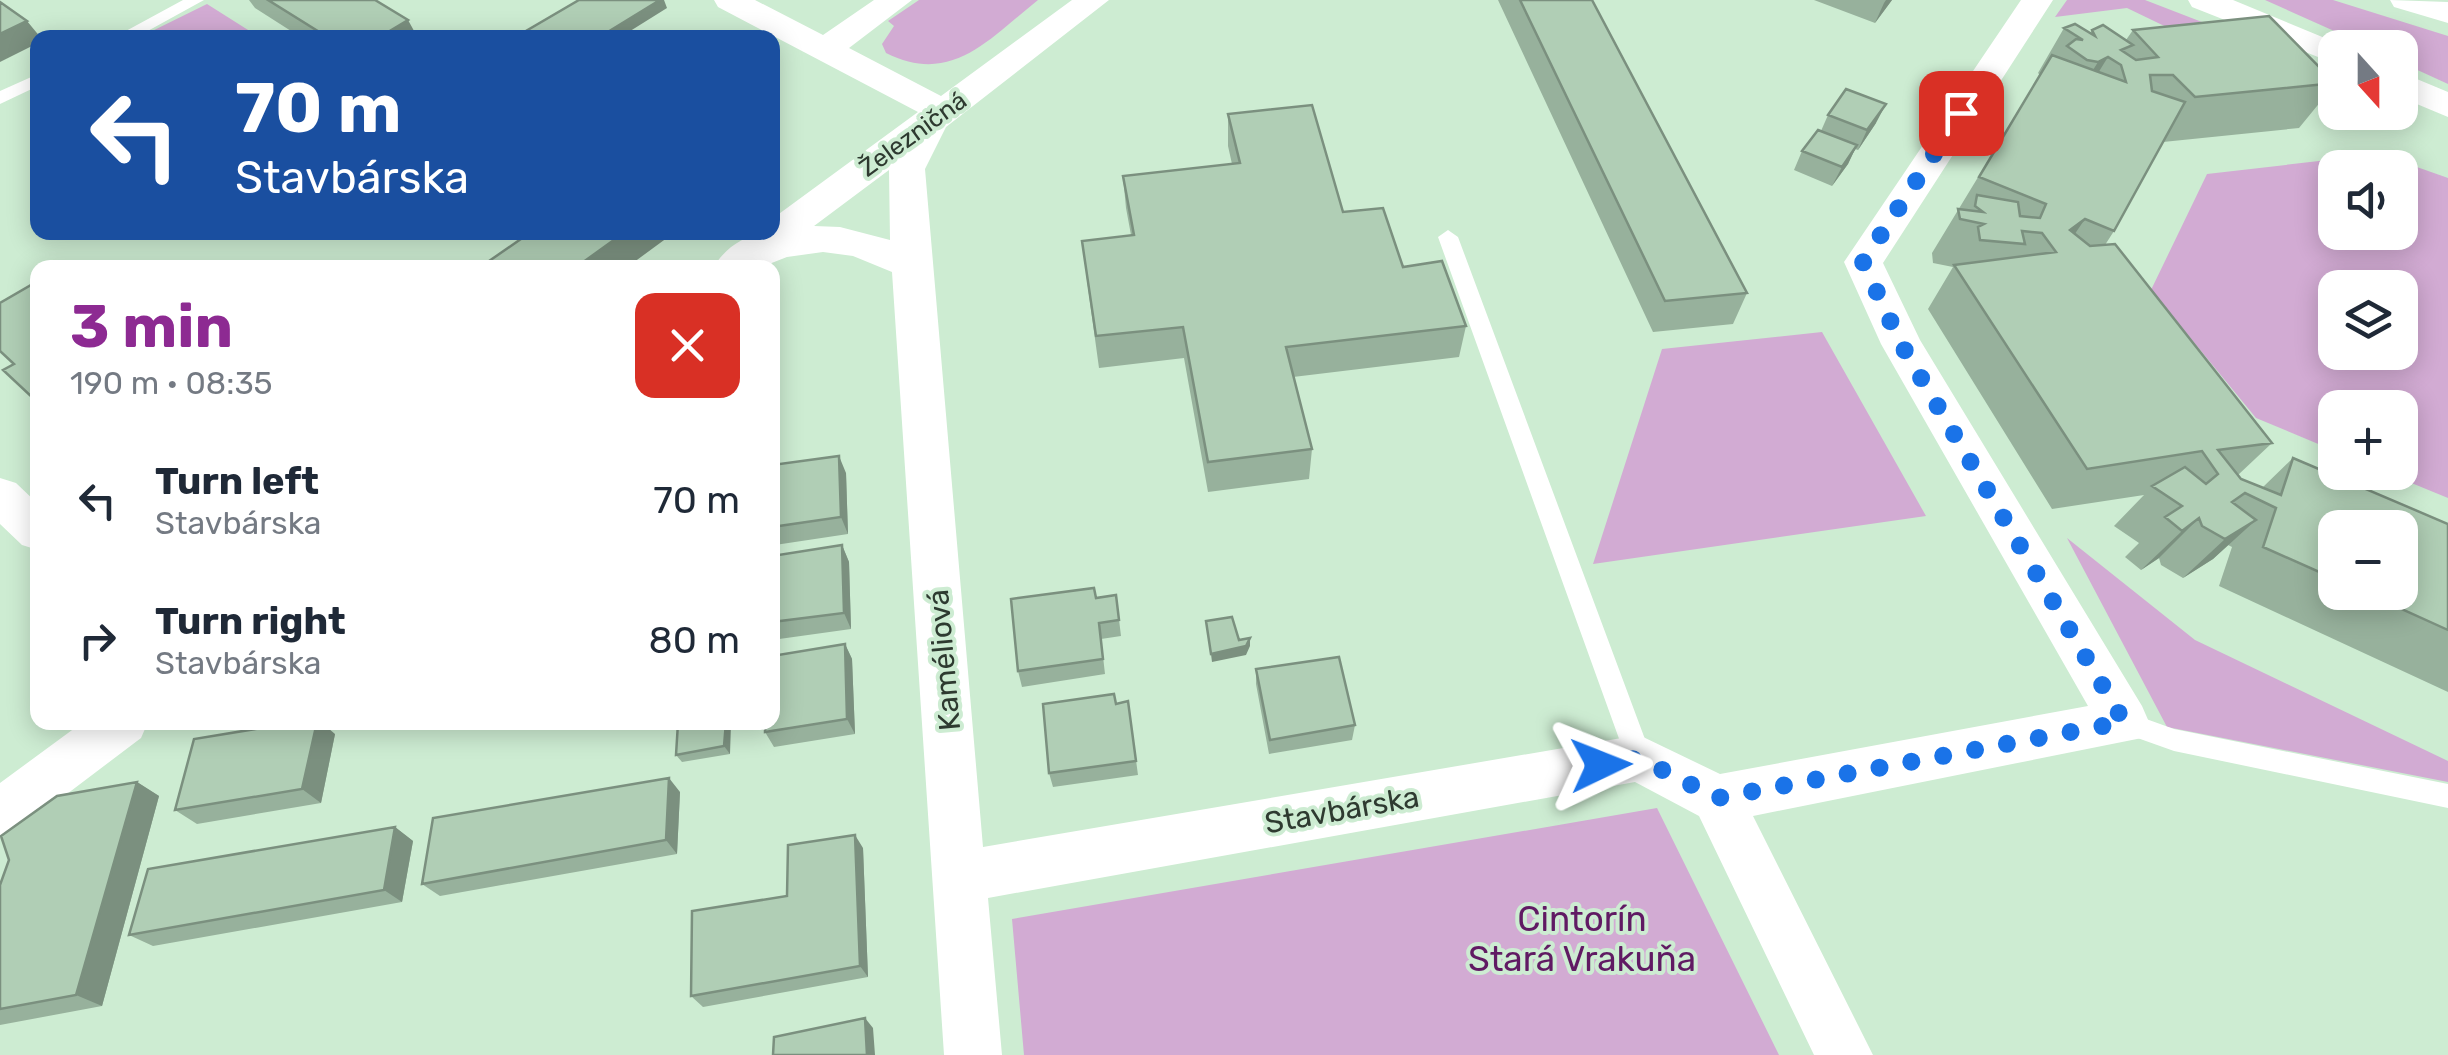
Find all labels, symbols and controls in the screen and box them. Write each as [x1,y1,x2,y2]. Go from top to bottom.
north arrow [2318,30,2418,130]
map controls [2318,30,2418,610]
text: 70 m [235,67,402,150]
icon: left [70,70,200,200]
pin [1919,71,2004,156]
street label: Železničná [854,85,972,183]
icon: arrive [1934,86,1989,141]
button: sound [2318,150,2418,250]
text: Stavbárska [235,151,469,204]
button: layers [2318,270,2418,370]
text: 3 min [70,291,233,362]
button: close [635,293,740,398]
text: 190 m · 08:35 [70,364,273,402]
button: + [2318,390,2418,490]
text: Turn left [155,458,319,504]
icon: left [70,473,125,528]
text: 70 m [653,477,740,523]
text: Stavbárska [155,504,322,542]
button: − [2318,510,2418,610]
street label: Kaméliová [920,588,968,732]
text: Turn right [155,598,346,644]
icon: right [70,613,125,668]
text: 80 m [649,617,740,663]
text: Stavbárska [155,644,322,682]
position arrow [1549,713,1653,817]
street label: Stavbárska [1262,779,1422,841]
park label: Cintorín Stará Vrakuňa [1468,898,1696,980]

